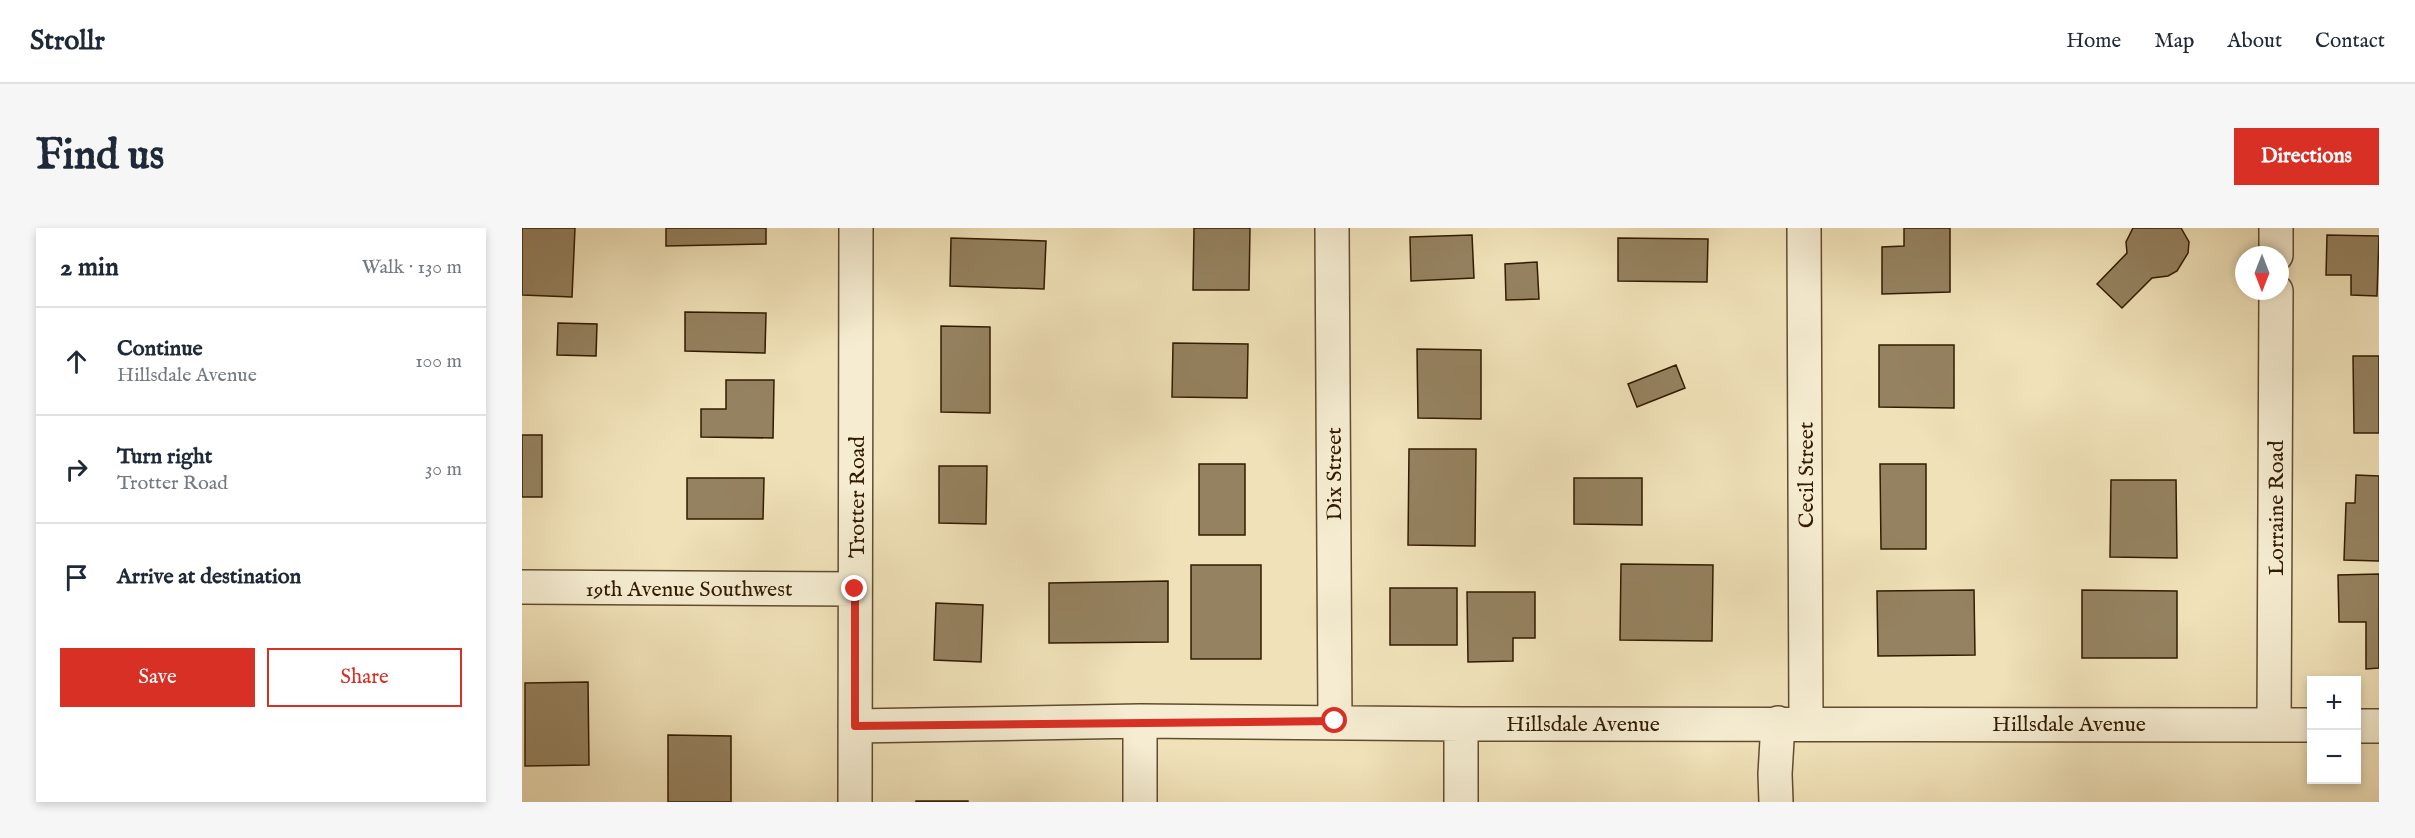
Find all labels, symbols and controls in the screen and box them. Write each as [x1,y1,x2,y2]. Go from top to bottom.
text: Strollr [30,24,105,59]
text: Home [2066,28,2121,55]
text: Map [2154,28,2194,55]
text: About [2227,28,2282,55]
text: Contact [2315,28,2385,55]
button: Directions [2234,128,2379,185]
text: Find us [36,130,164,183]
north arrow [2235,246,2289,300]
text: 2 min [60,251,119,284]
text: Walk · 130 m [362,255,462,280]
text: Continue [117,335,203,363]
icon: ahead [60,345,93,378]
text: 100 m [415,349,462,374]
text: Hillsdale Avenue [117,363,257,388]
street label: Cecil Street [1793,421,1821,528]
street label: Dix Street [1321,427,1349,521]
street label: Trotter Road [844,436,872,558]
street label: Lorraine Road [2263,440,2291,576]
text: Turn right [117,443,212,471]
icon: right [60,453,93,486]
text: 30 m [425,457,462,482]
text: Trotter Road [117,471,228,496]
icon: arrive [60,561,93,594]
text: Arrive at destination [117,563,301,591]
route end [841,575,867,601]
street label: 19th Avenue Southwest [585,576,793,604]
button: Save [60,648,255,707]
button: Share [267,648,462,707]
map controls [2307,676,2361,784]
button: + [2307,676,2361,730]
route start [1321,707,1347,733]
street label: Hillsdale Avenue [1506,711,1660,739]
street label: Hillsdale Avenue [1992,711,2146,739]
button: − [2307,730,2361,784]

